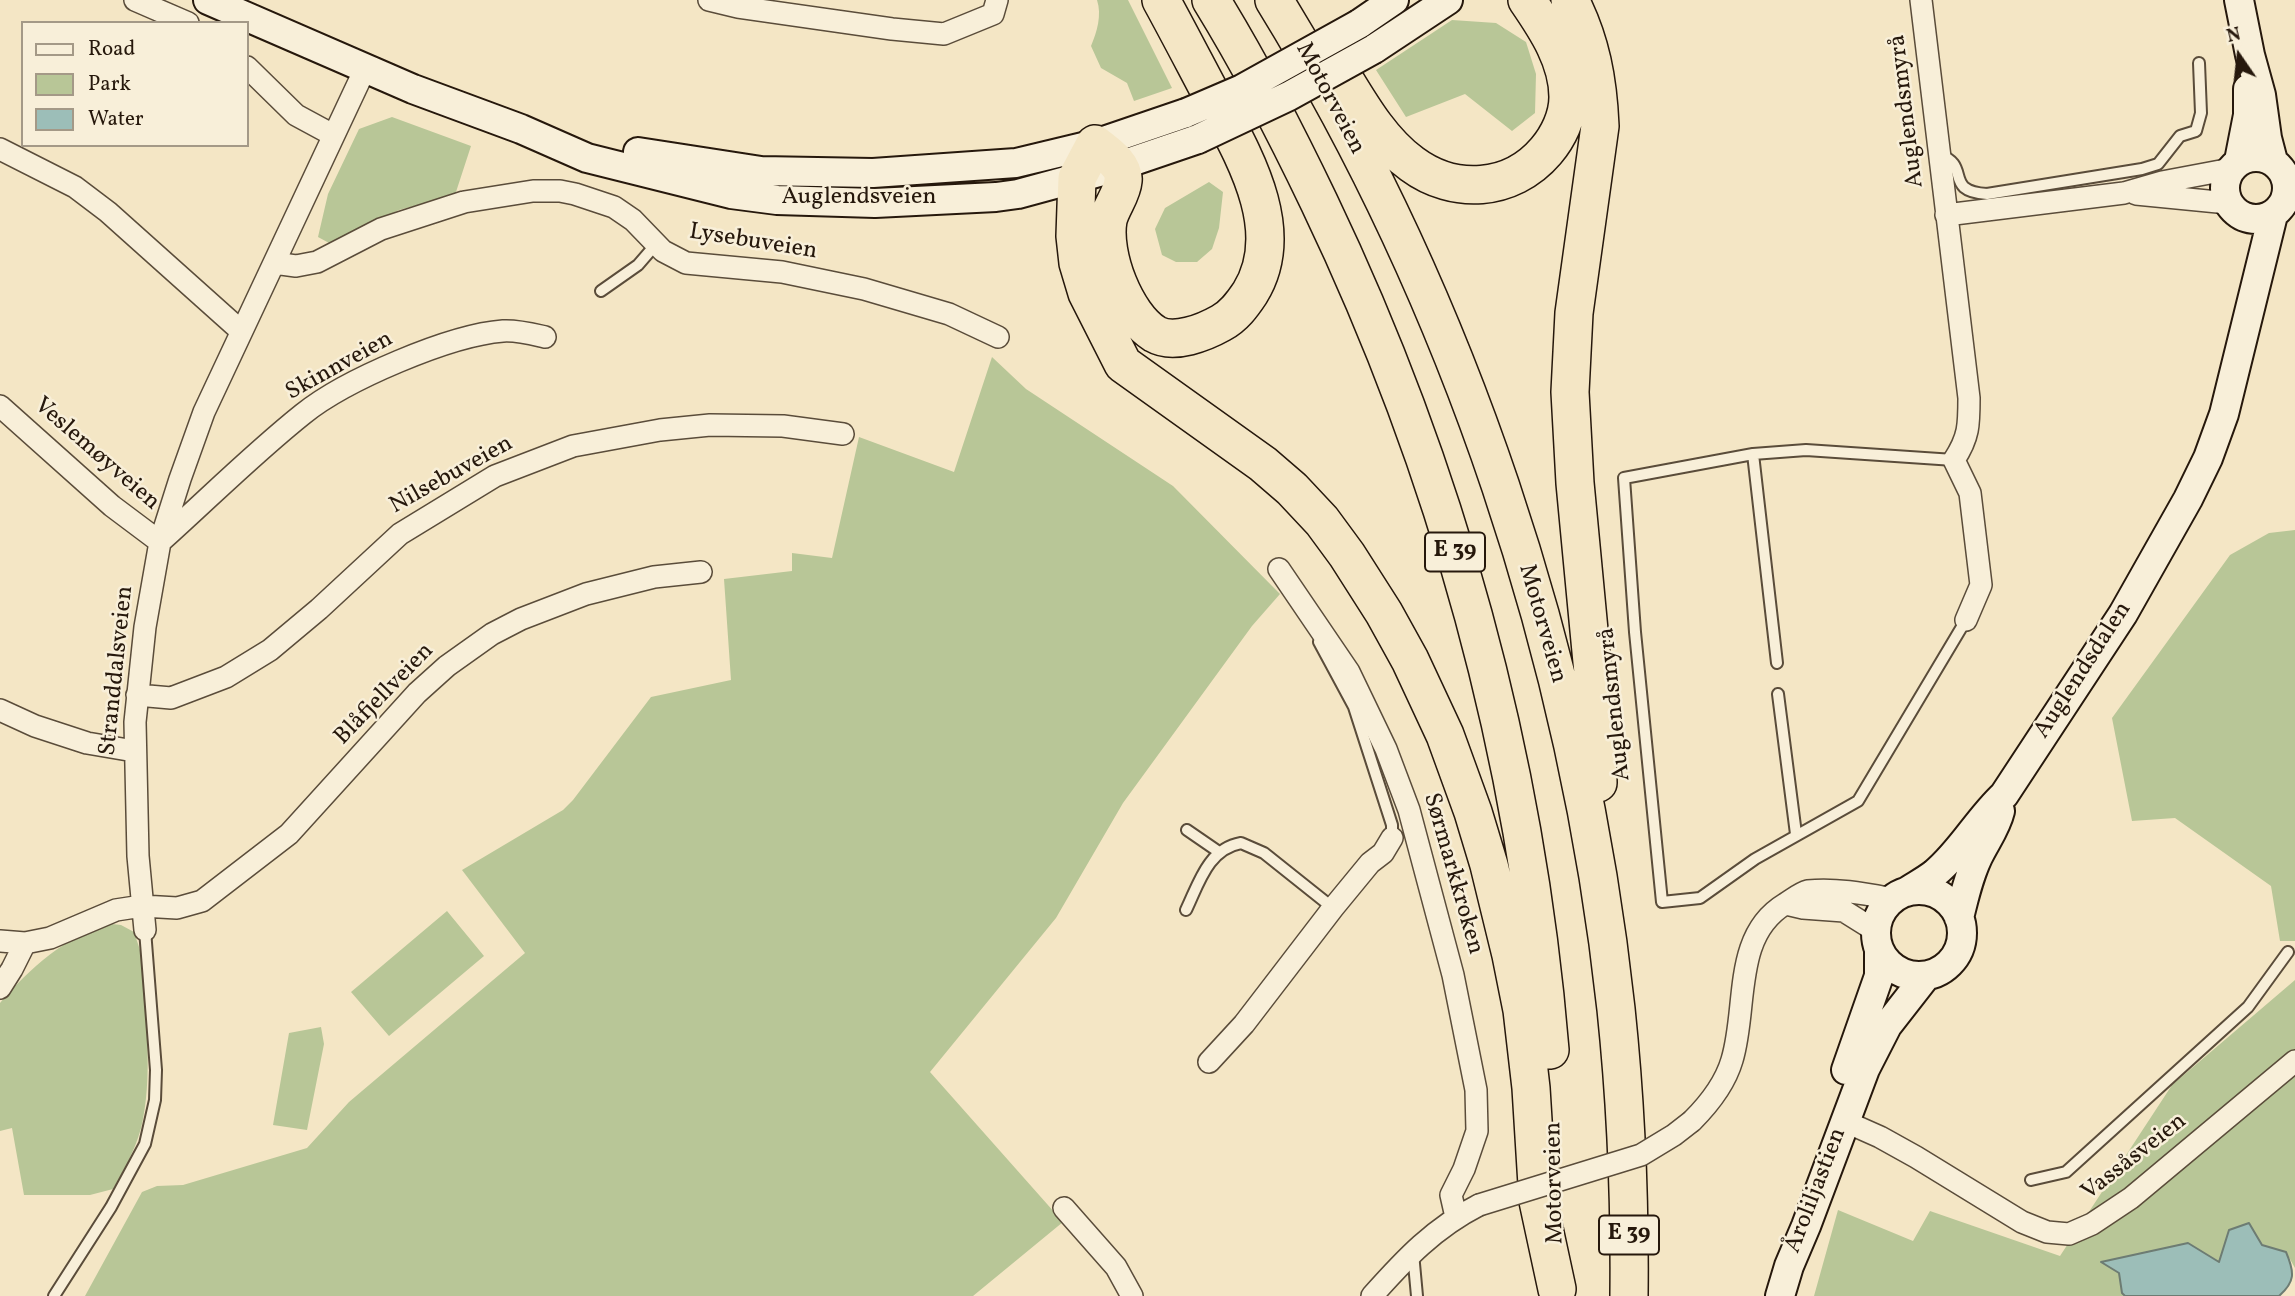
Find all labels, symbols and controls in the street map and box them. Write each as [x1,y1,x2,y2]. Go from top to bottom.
legend [21,21,248,147]
north arrow [2204,21,2274,91]
text: N [2224,21,2244,50]
street label: Auglendsmyrå [1884,33,1932,189]
text: Road [88,35,135,64]
street label: Motorveien [1288,38,1370,160]
text: Park [88,70,131,99]
text: Water [88,105,144,134]
street label: Auglendsveien [781,185,937,213]
street label: Lysebuveien [687,219,819,267]
street label: Skinnveien [281,326,399,408]
street label: Veslemøyveien [27,392,165,518]
street label: Nilsebuveien [385,430,519,522]
road number: E 39 [1425,532,1485,572]
street label: Motorveien [1510,561,1572,687]
street label: Stranddalsveien [95,585,141,757]
street label: Auglendsdalen [2029,597,2139,745]
street label: Auglendsmyrå [1594,626,1638,782]
street label: Blåfjellveien [329,638,441,752]
street label: Sørmarkkroken [1415,790,1489,958]
street label: Vassåsveien [2077,1108,2193,1208]
street label: Motorveien [1541,1122,1571,1244]
street label: Åroliljastien [1780,1124,1854,1258]
road number: E 39 [1599,1216,1659,1254]

